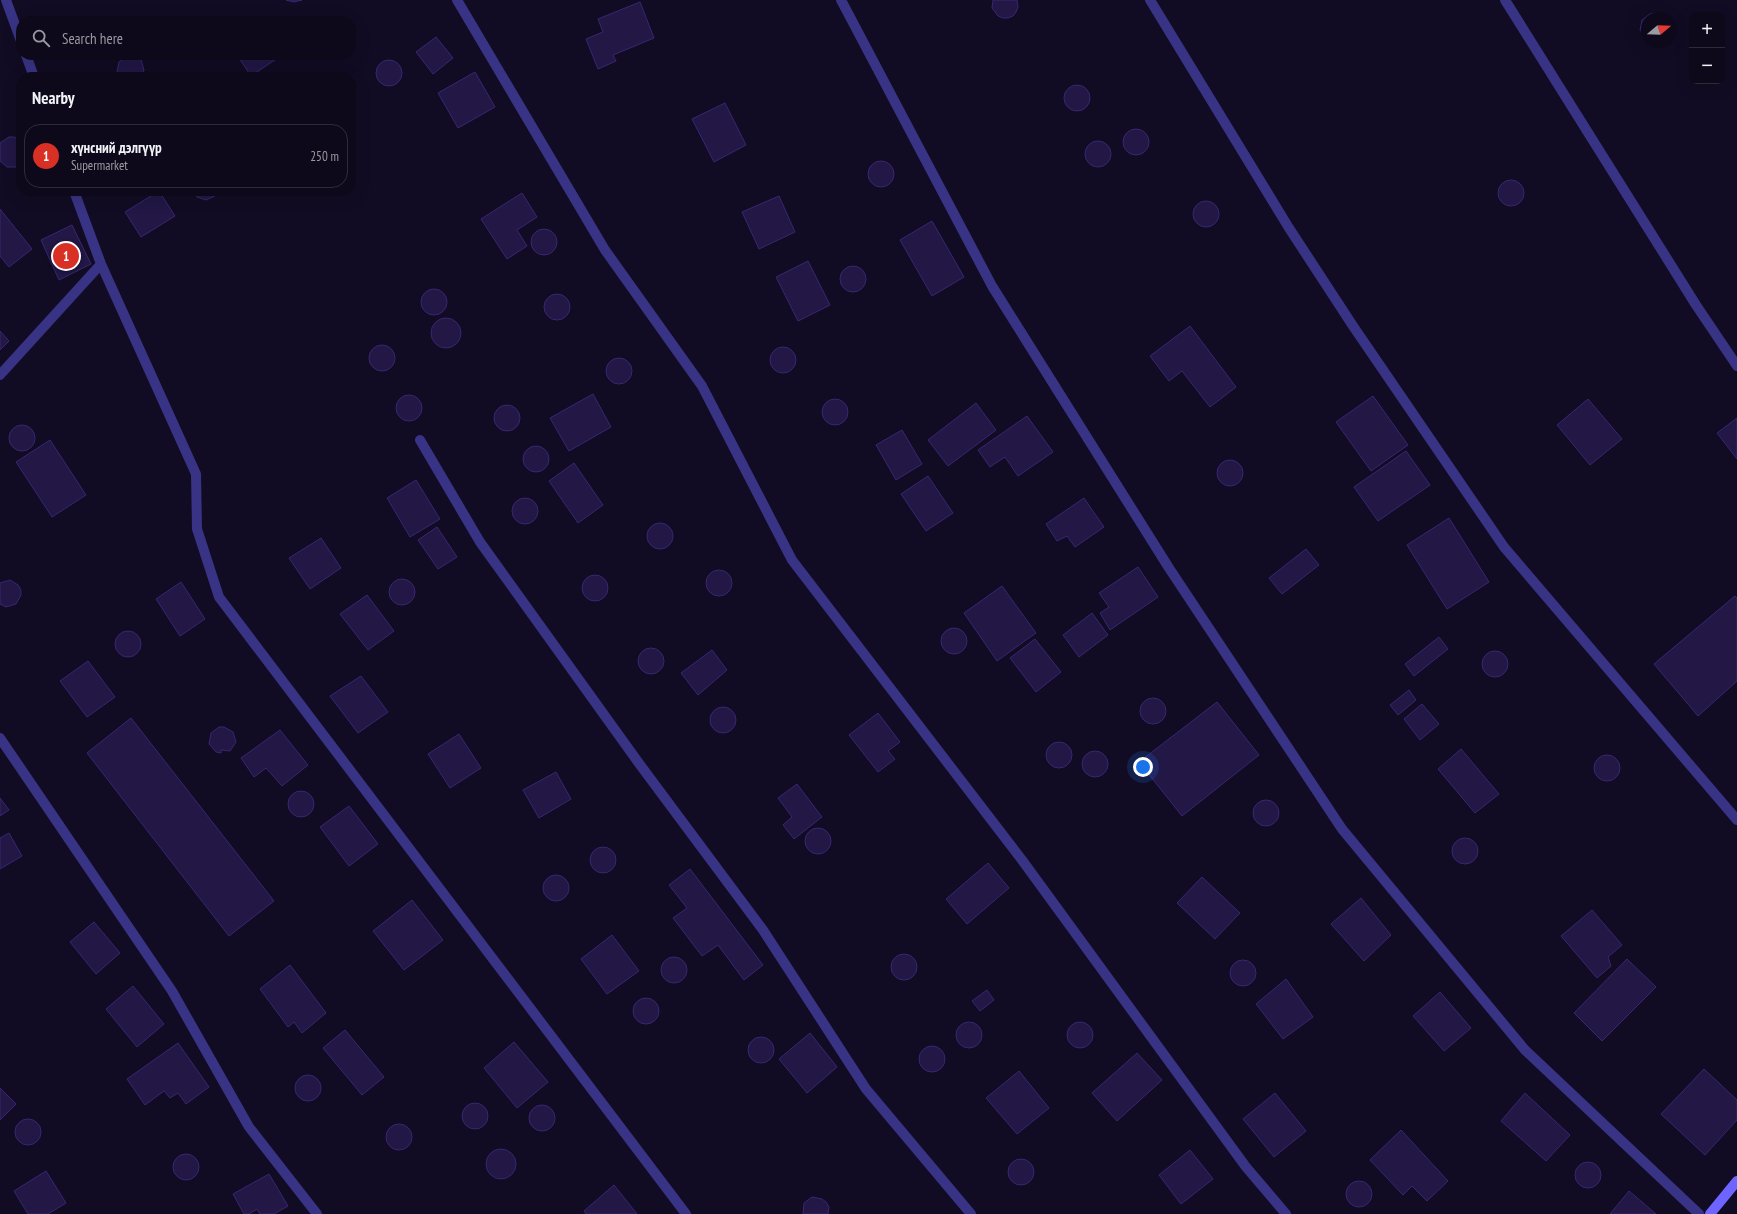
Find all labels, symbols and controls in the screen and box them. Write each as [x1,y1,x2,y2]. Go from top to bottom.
north arrow [1641,12,1677,48]
map controls [1689,12,1725,84]
button: + [1689,12,1725,48]
search box [16,16,356,60]
icon: search [30,27,52,49]
text: Search here [62,29,123,48]
button: − [1689,48,1725,84]
text: Nearby [32,87,75,109]
text: хүнсний дэлгүүр [71,138,162,157]
text: 1 [43,148,49,165]
text: 250 m [310,148,339,165]
text: Supermarket [71,157,128,174]
pin: 1 [53,241,79,271]
your location [1133,757,1153,777]

